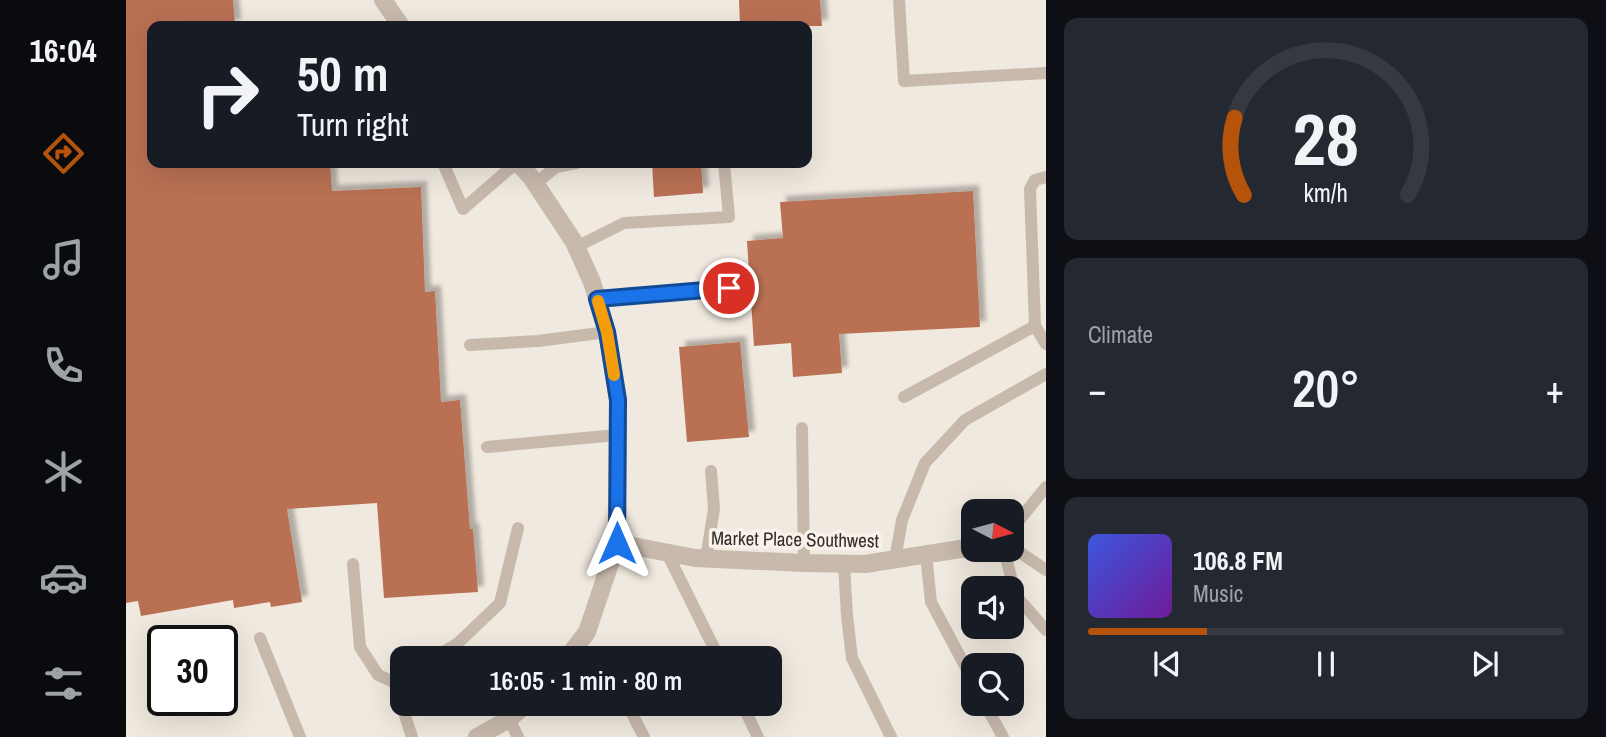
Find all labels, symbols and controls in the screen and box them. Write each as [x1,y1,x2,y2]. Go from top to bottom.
text: 16:04 [29,29,97,72]
text: 50 m [297,40,389,106]
icon: right [182,49,273,140]
text: 28 [1293,90,1359,188]
text: Turn right [297,103,409,146]
icon: directions [39,129,88,178]
text: km/h [1304,176,1348,210]
icon: music [39,235,88,284]
pin [699,258,759,318]
icon: arrive [710,269,748,307]
text: Climate [1088,319,1153,350]
icon: phone [39,341,88,390]
text: 20° [1292,353,1360,423]
text: − [1088,364,1106,415]
text: + [1546,364,1564,415]
icon: climate [39,447,88,496]
north arrow [961,499,1024,562]
map controls [961,499,1024,716]
position arrow [580,506,654,580]
street label: Market Place Southwest [711,525,880,553]
text: 106.8 FM [1193,543,1283,578]
icon: car [39,553,88,602]
button: sound [961,576,1024,639]
text: Music [1193,578,1243,609]
speed limit sign: 30 [147,625,238,716]
icon: previous [1148,645,1186,683]
icon: pause [1307,645,1345,683]
icon: next [1466,645,1504,683]
button: search [961,653,1024,716]
icon: filters [39,659,88,708]
text: 16:05 · 1 min · 80 m [490,663,682,698]

